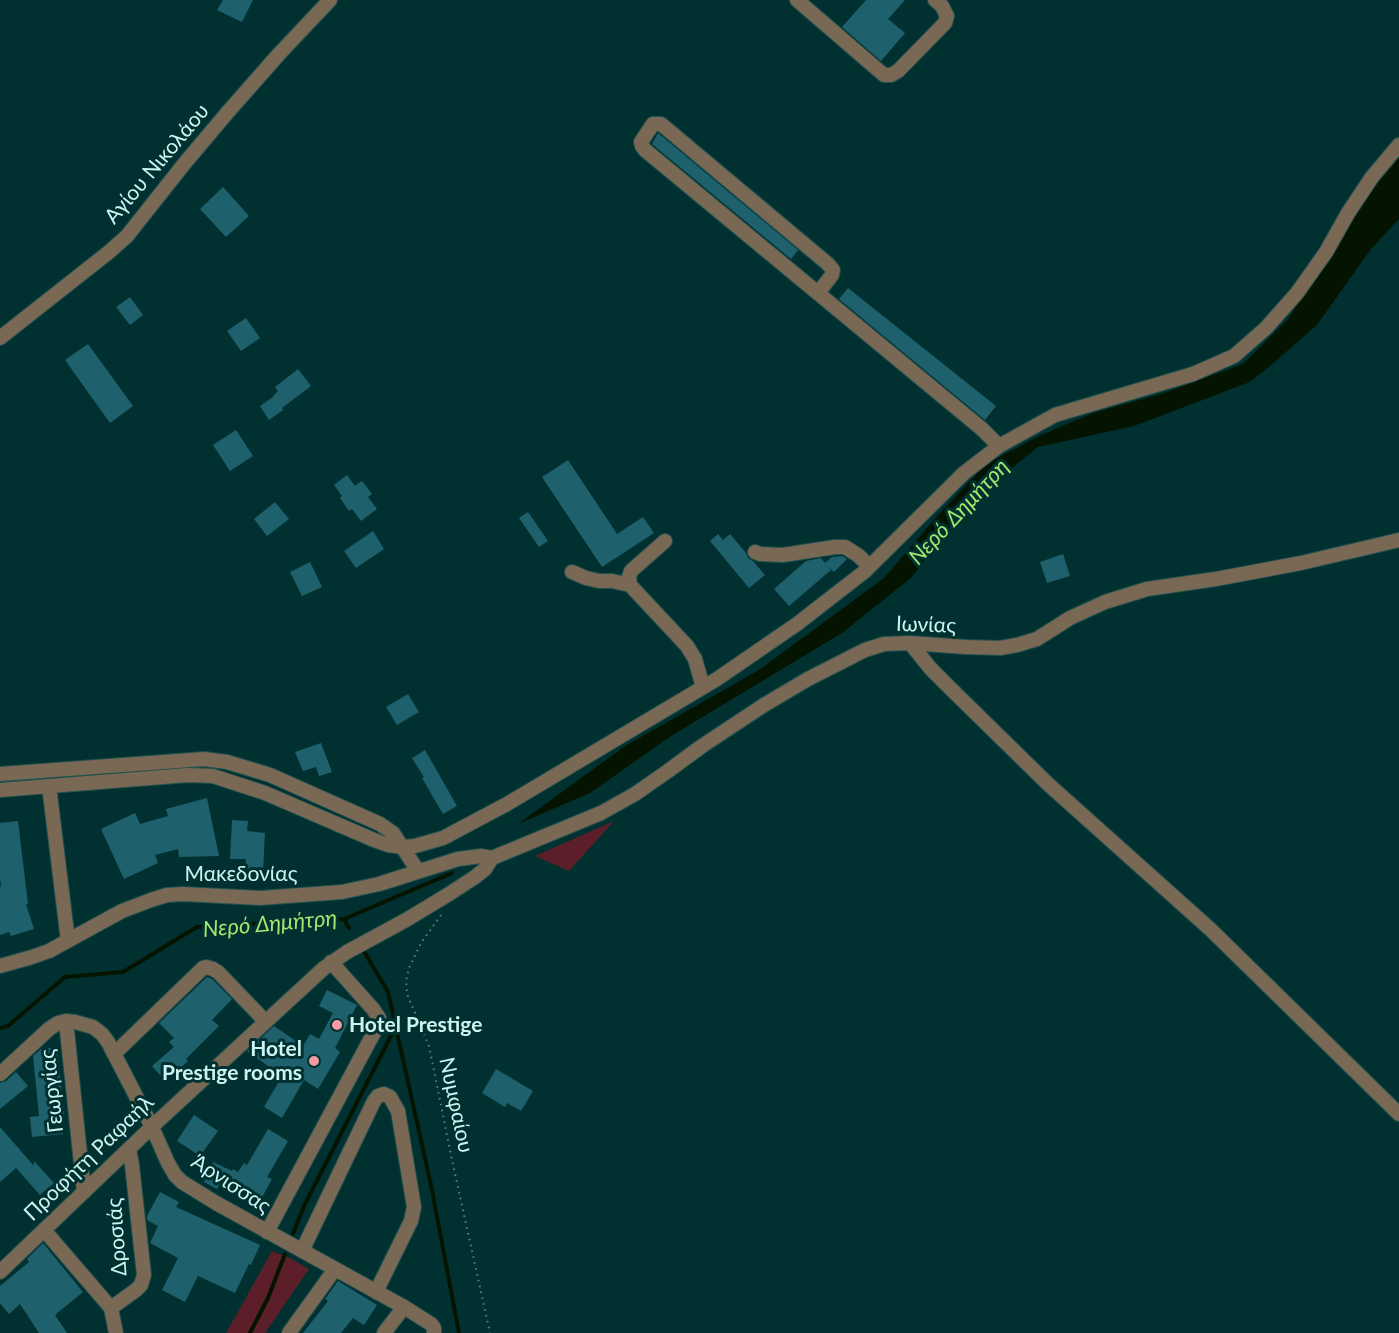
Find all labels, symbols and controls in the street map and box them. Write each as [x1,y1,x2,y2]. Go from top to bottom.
street label: Αγίου Νικολάου [100,99,214,229]
water label: Νερό Δημήτρη [903,454,1015,570]
street label: Ιωνίας [896,611,956,639]
street label: Μακεδονίας [185,861,297,887]
water label: Νερό Δημήτρη [202,905,338,943]
place label: Hotel Prestige [349,1012,482,1038]
marker: Hotel Prestige [330,1018,344,1032]
place label: Hotel Prestige rooms [162,1036,302,1086]
street label: Γεωργίας [35,1048,69,1134]
marker: Hotel Prestige rooms [307,1054,321,1068]
street label: Νυμφαίου [434,1055,478,1155]
street label: Προφήτη Ραφαήλ [19,1090,159,1226]
street label: Άρνισσας [187,1149,275,1219]
street label: Δροσιάς [102,1197,132,1277]

